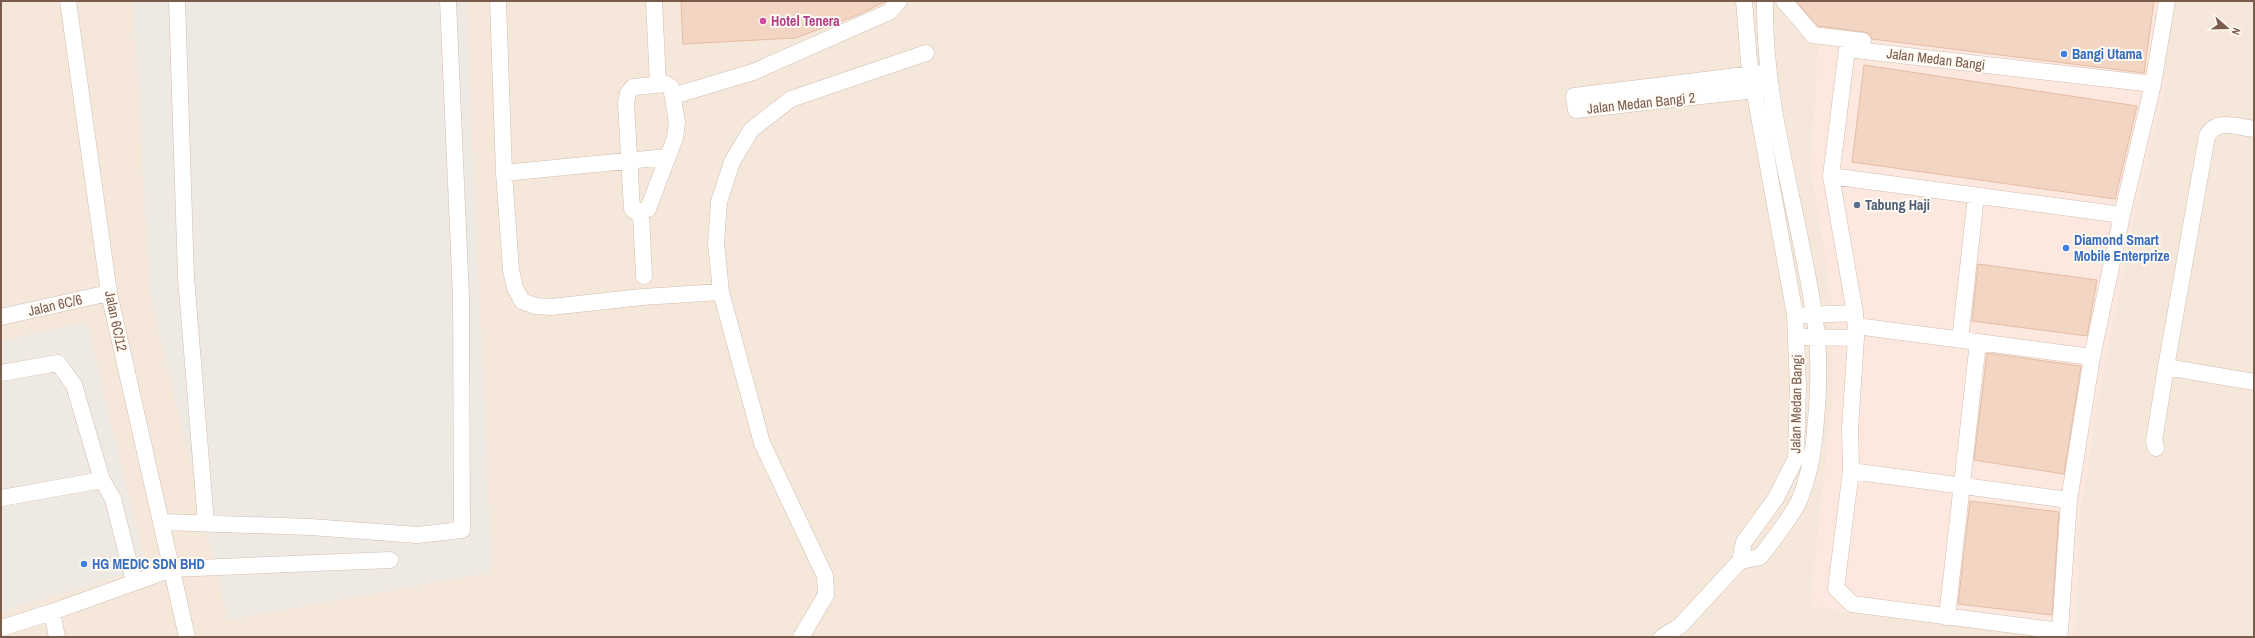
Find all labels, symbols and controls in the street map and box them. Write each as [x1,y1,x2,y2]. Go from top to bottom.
north arrow [2207,8,2247,48]
place label: Hotel Tenera [771,12,840,30]
marker: Hotel Tenera [758,16,768,26]
text: N [2229,26,2244,37]
street label: Jalan Medan Bangi [1886,44,1986,74]
place label: Bangi Utama [2072,45,2143,63]
marker: Bangi Utama [2059,49,2069,59]
street label: Jalan Medan Bangi 2 [1586,88,1696,118]
place label: Tabung Haji [1865,196,1930,214]
marker: Tabung Haji [1852,200,1862,210]
place label: Diamond Smart Mobile Enterprize [2074,231,2170,265]
marker: Diamond Smart Mobile Enterprize [2061,243,2071,253]
street label: Jalan 6C/12 [101,289,131,353]
street label: Jalan 6C/6 [26,290,84,320]
street label: Jalan Medan Bangi [1786,354,1806,454]
place label: HG MEDIC SDN BHD [92,555,205,573]
marker: HG MEDIC SDN BHD [79,559,89,569]

